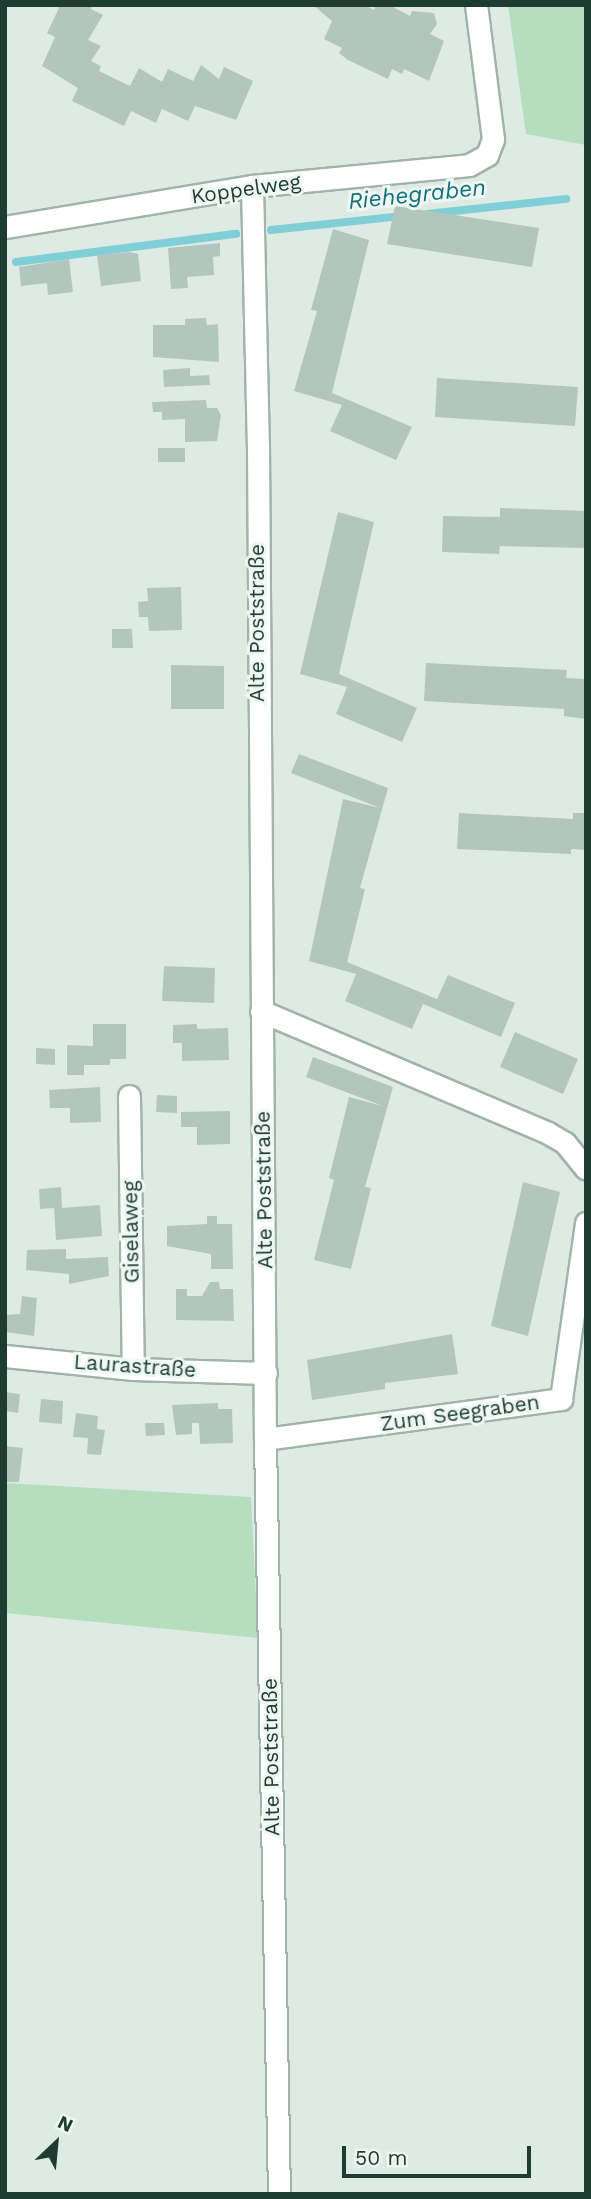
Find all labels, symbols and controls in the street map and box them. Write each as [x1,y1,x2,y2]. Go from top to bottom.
street label: Koppelweg [190,169,302,209]
water label: Riehegraben [347,174,487,216]
street label: Alte Poststraße [244,544,270,702]
street label: Alte Poststraße [250,1111,278,1269]
street label: Giselaweg [118,1181,144,1283]
street label: Laurastraße [73,1349,197,1383]
street label: Zum Seegraben [379,1389,541,1437]
street label: Alte Poststraße [257,1678,285,1836]
north arrow [21,2108,91,2178]
text: N [54,2110,77,2137]
scale bar [346,2132,535,2176]
text: 50 m [355,2145,407,2170]

